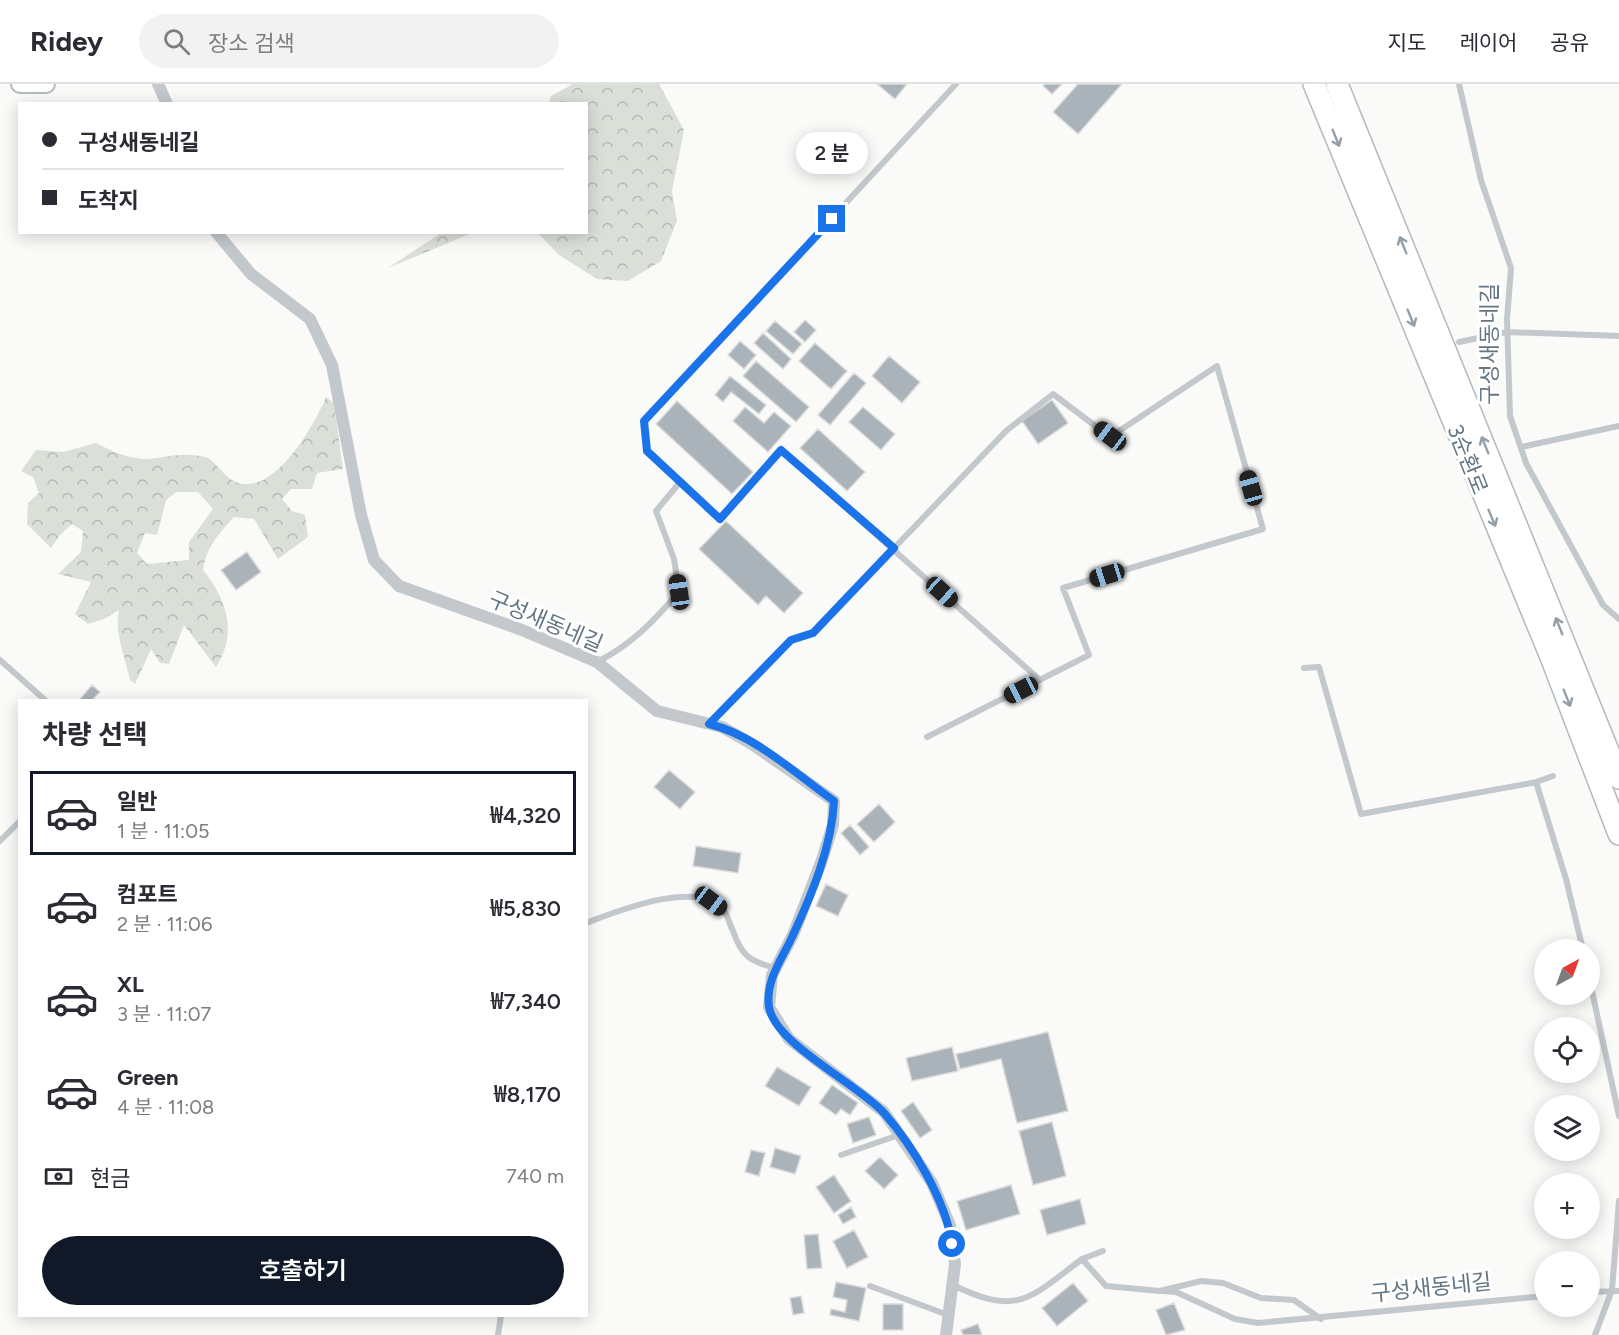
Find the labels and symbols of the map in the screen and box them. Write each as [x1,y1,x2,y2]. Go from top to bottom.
one-way arrow [1331,128,1342,147]
callout: 2 분 [796,132,868,174]
route end [818,205,845,232]
one-way arrow [1397,237,1408,255]
street label: 구성새동네길 [1476,283,1503,405]
one-way arrow [1406,309,1417,327]
car [1090,418,1130,454]
street label: 3순환로 [1441,420,1494,498]
one-way arrow [1479,436,1490,455]
car [1237,468,1265,508]
one-way arrow [1487,509,1498,527]
car [1087,561,1127,589]
car [668,573,690,611]
car [923,573,961,611]
street label: 구성새동네길 [485,585,607,658]
one-way arrow [1553,617,1564,636]
car [1001,674,1041,706]
one-way arrow [1563,689,1574,707]
car [691,883,731,919]
north arrow [1534,939,1600,1005]
route start [938,1230,965,1257]
street label: 구성새동네길 [1369,1268,1493,1307]

